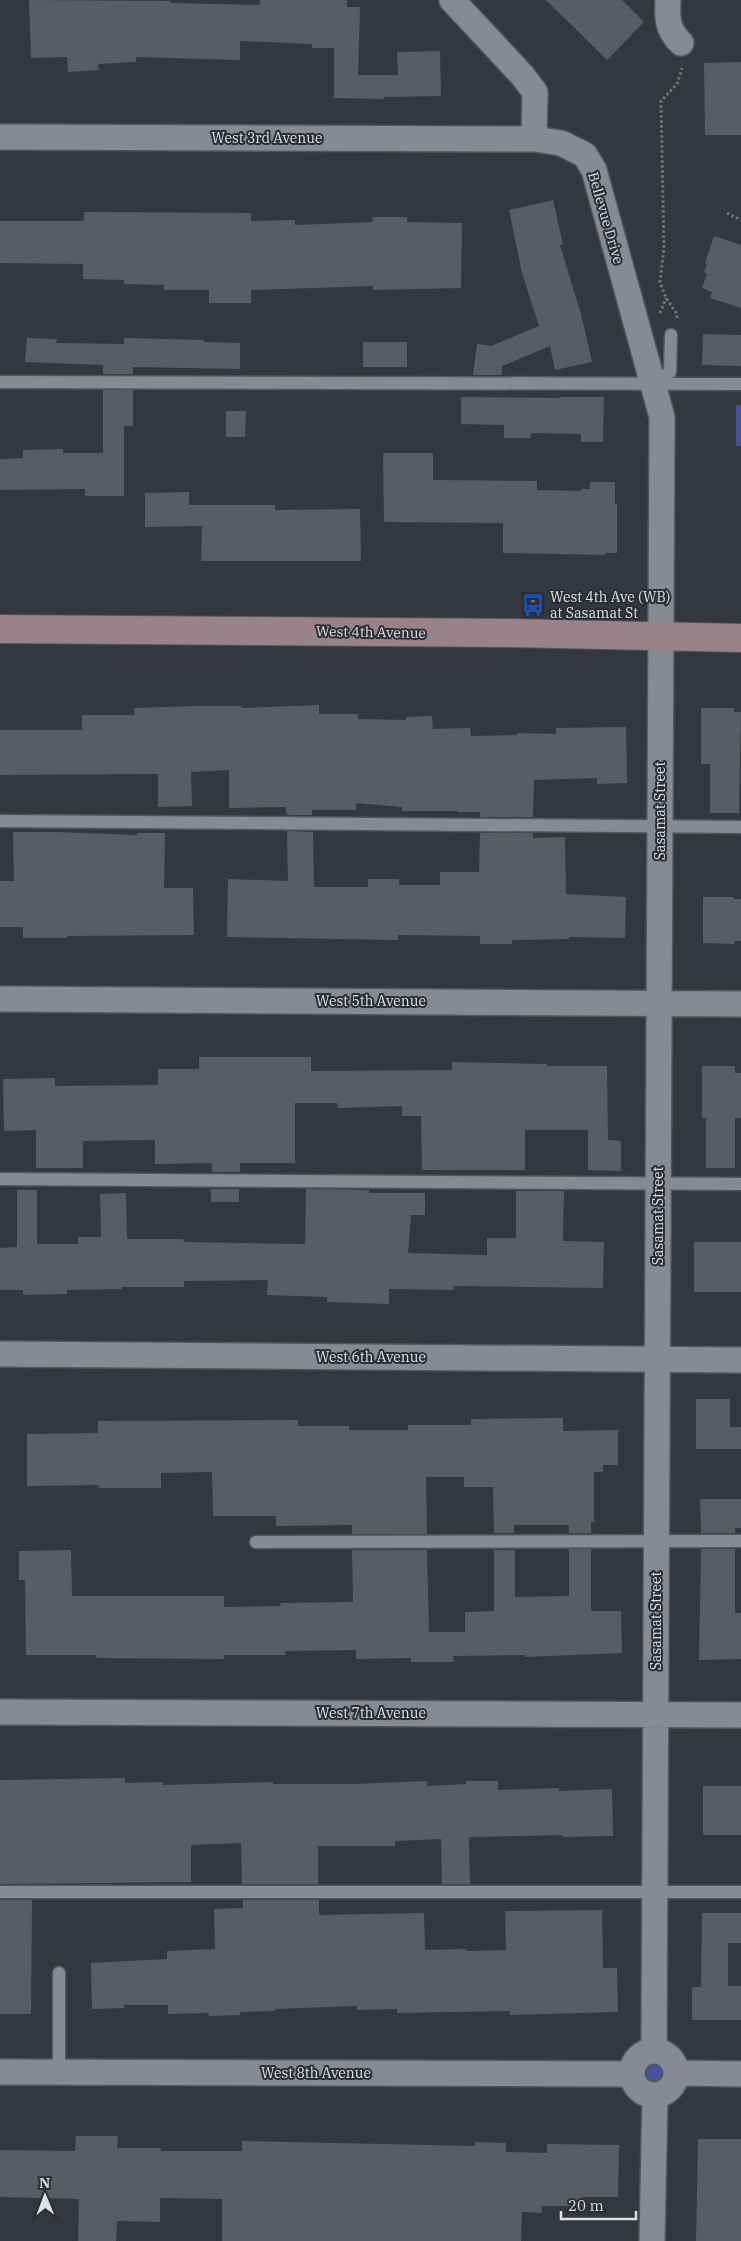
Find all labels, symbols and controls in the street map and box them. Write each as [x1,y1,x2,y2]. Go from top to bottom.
street label: West 3rd Avenue [212,129,322,147]
street label: Bellevue Drive [584,170,628,266]
place label: West 4th Ave (WB) at Sasamat St [550,588,670,622]
bus stop icon: West 4th Ave (WB) at Sasamat St [520,592,546,618]
street label: West 4th Avenue [316,622,426,642]
street label: Sasamat Street [651,762,669,860]
street label: West 5th Avenue [316,992,426,1010]
street label: Sasamat Street [649,1167,667,1265]
street label: West 6th Avenue [316,1348,426,1366]
street label: Sasamat Street [647,1572,665,1670]
street label: West 7th Avenue [316,1704,426,1722]
street label: West 8th Avenue [261,2064,371,2082]
north arrow [20,2171,70,2221]
text: N [39,2174,50,2192]
scale bar [561,2188,636,2220]
text: 20 m [568,2196,604,2215]

